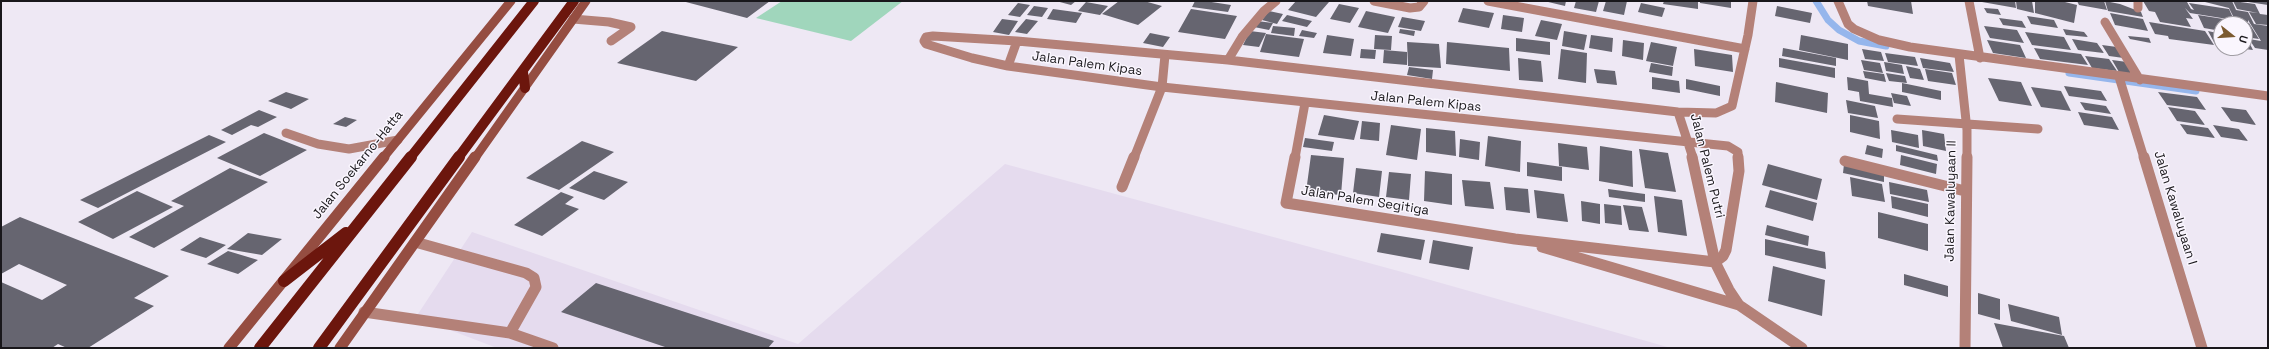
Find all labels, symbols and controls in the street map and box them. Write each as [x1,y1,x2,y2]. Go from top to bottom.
north arrow [2213,16,2253,56]
text: U [2236,34,2251,45]
street label: Jalan Palem Kipas [1031,49,1143,79]
street label: Jalan Palem Kipas [1370,88,1482,116]
street label: Jalan Soekarno-Hatta [309,108,407,222]
street label: Jalan Palem Putri [1686,112,1728,220]
street label: Jalan Kawaluyaan II [1942,140,1960,262]
street label: Jalan Kawaluyaan I [2150,149,2200,267]
street label: Jalan Palem Segitiga [1300,183,1430,219]

